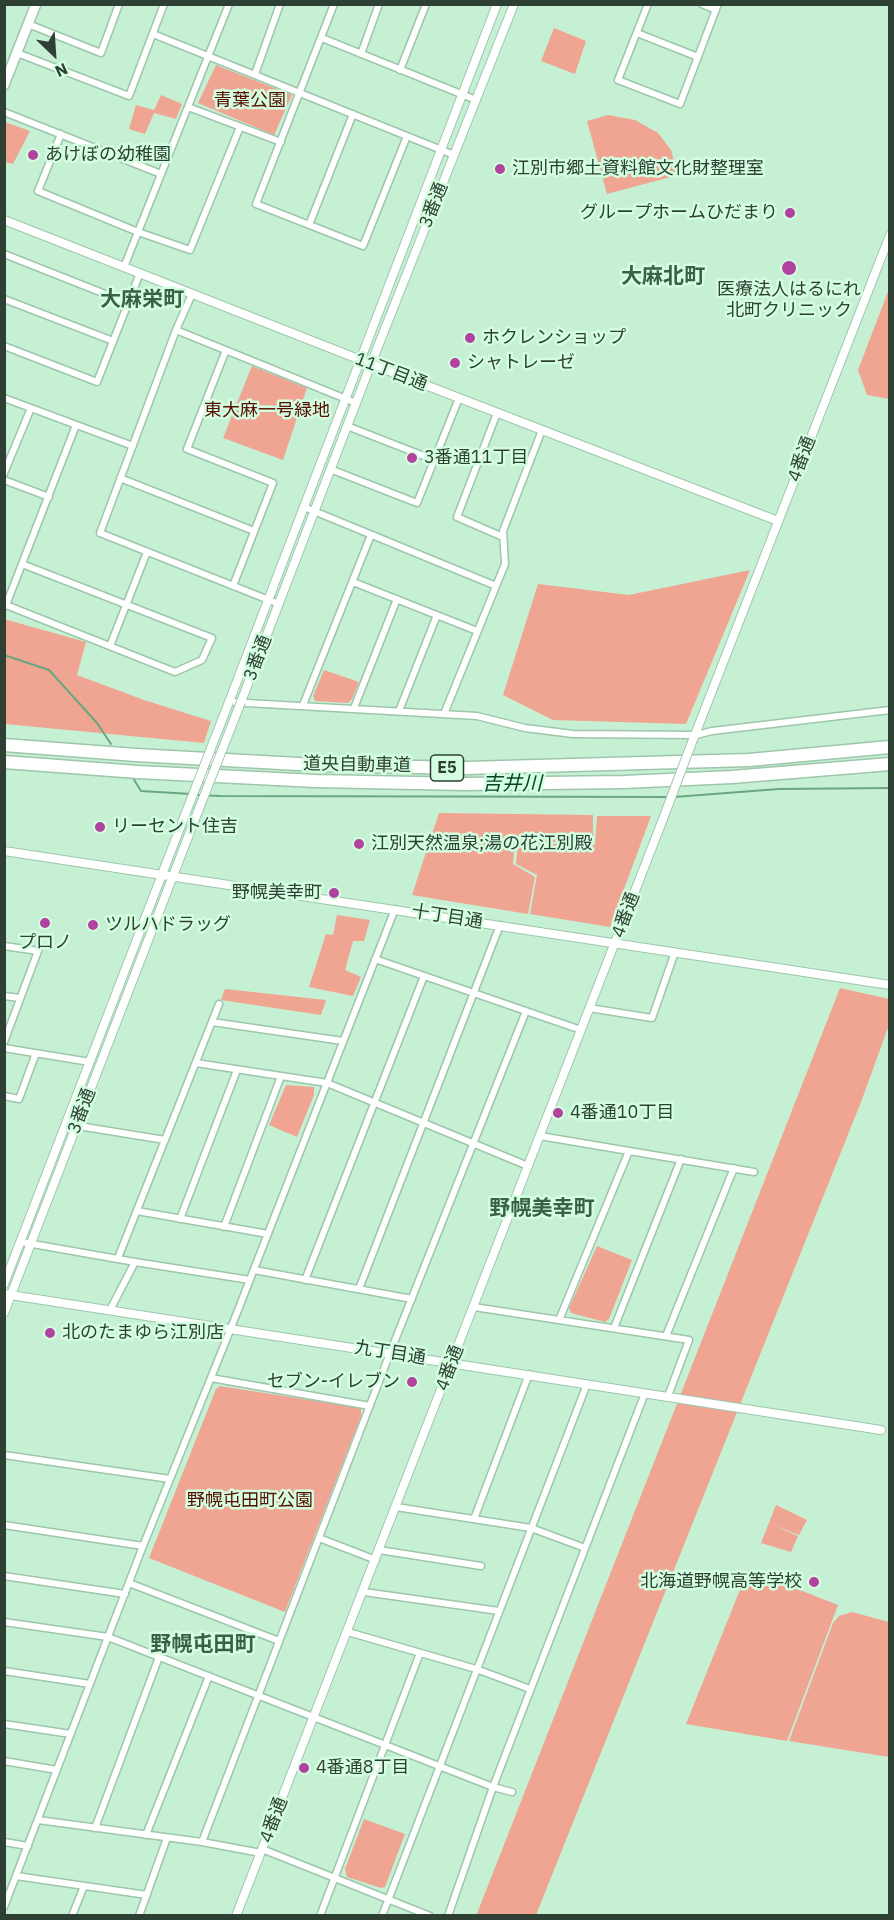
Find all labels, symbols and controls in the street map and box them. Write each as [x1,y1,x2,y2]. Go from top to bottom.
north arrow [24,24,84,84]
text: N [52,59,71,82]
park label: 青葉公園 [214,90,286,112]
place label: あけぼの幼稚園 [45,144,171,166]
marker: あけぼの幼稚園 [26,148,40,162]
place label: 江別市郷土資料館文化財整理室 [512,158,764,180]
marker: 江別市郷土資料館文化財整理室 [493,162,507,176]
street label: 3番通 [415,179,453,231]
place label: グループホームひだまり [580,202,778,224]
marker: グループホームひだまり [783,206,797,220]
marker: 医療法人はるにれ 北町クリニック [780,259,798,277]
district label: 大麻北町 [621,264,705,290]
place label: 医療法人はるにれ 北町クリニック [717,279,861,322]
district label: 大麻栄町 [100,287,184,313]
place label: ホクレンショップ [482,327,626,349]
marker: ホクレンショップ [463,331,477,345]
street label: 11丁目通 [352,348,430,396]
place label: シャトレーゼ [467,352,575,374]
marker: シャトレーゼ [448,356,462,370]
park label: 東大麻一号緑地 [204,400,330,422]
street label: 4番通 [784,433,820,485]
place label: 3番通11丁目 [424,447,528,469]
marker: 3番通11丁目 [405,451,419,465]
street label: 3番通 [240,632,276,684]
street label: 道央自動車道 [303,753,411,777]
road number: E5 [430,755,464,781]
water label: 吉井川 [482,772,542,796]
place label: リーセント住吉 [112,816,238,838]
marker: リーセント住吉 [93,820,107,834]
place label: 江別天然温泉;湯の花江別殿 [371,833,592,855]
marker: 江別天然温泉;湯の花江別殿 [352,837,366,851]
place label: 野幌美幸町 [232,882,322,904]
marker: 野幌美幸町 [327,886,341,900]
street label: 4番通 [608,889,644,941]
street label: 十丁目通 [410,901,484,933]
place label: ツルハドラッグ [105,914,231,936]
marker: プロノ [38,916,52,930]
marker: ツルハドラッグ [86,918,100,932]
place label: プロノ [18,932,72,954]
street label: 3番通 [64,1085,100,1137]
place label: 4番通10丁目 [570,1102,674,1124]
marker: 4番通10丁目 [551,1106,565,1120]
district label: 野幌美幸町 [490,1196,594,1222]
place label: 北のたまゆら江別店 [62,1322,224,1344]
marker: 北のたまゆら江別店 [43,1326,57,1340]
street label: 九丁目通 [353,1337,427,1369]
street label: 4番通 [432,1342,468,1394]
place label: セブン-イレブン [267,1371,400,1393]
marker: セブン-イレブン [405,1375,419,1389]
park label: 野幌屯田町公園 [187,1490,313,1512]
place label: 北海道野幌高等学校 [640,1571,802,1593]
marker: 北海道野幌高等学校 [807,1575,821,1589]
district label: 野幌屯田町 [151,1632,255,1658]
place label: 4番通8丁目 [316,1757,410,1779]
marker: 4番通8丁目 [297,1761,311,1775]
street label: 4番通 [256,1794,292,1846]

